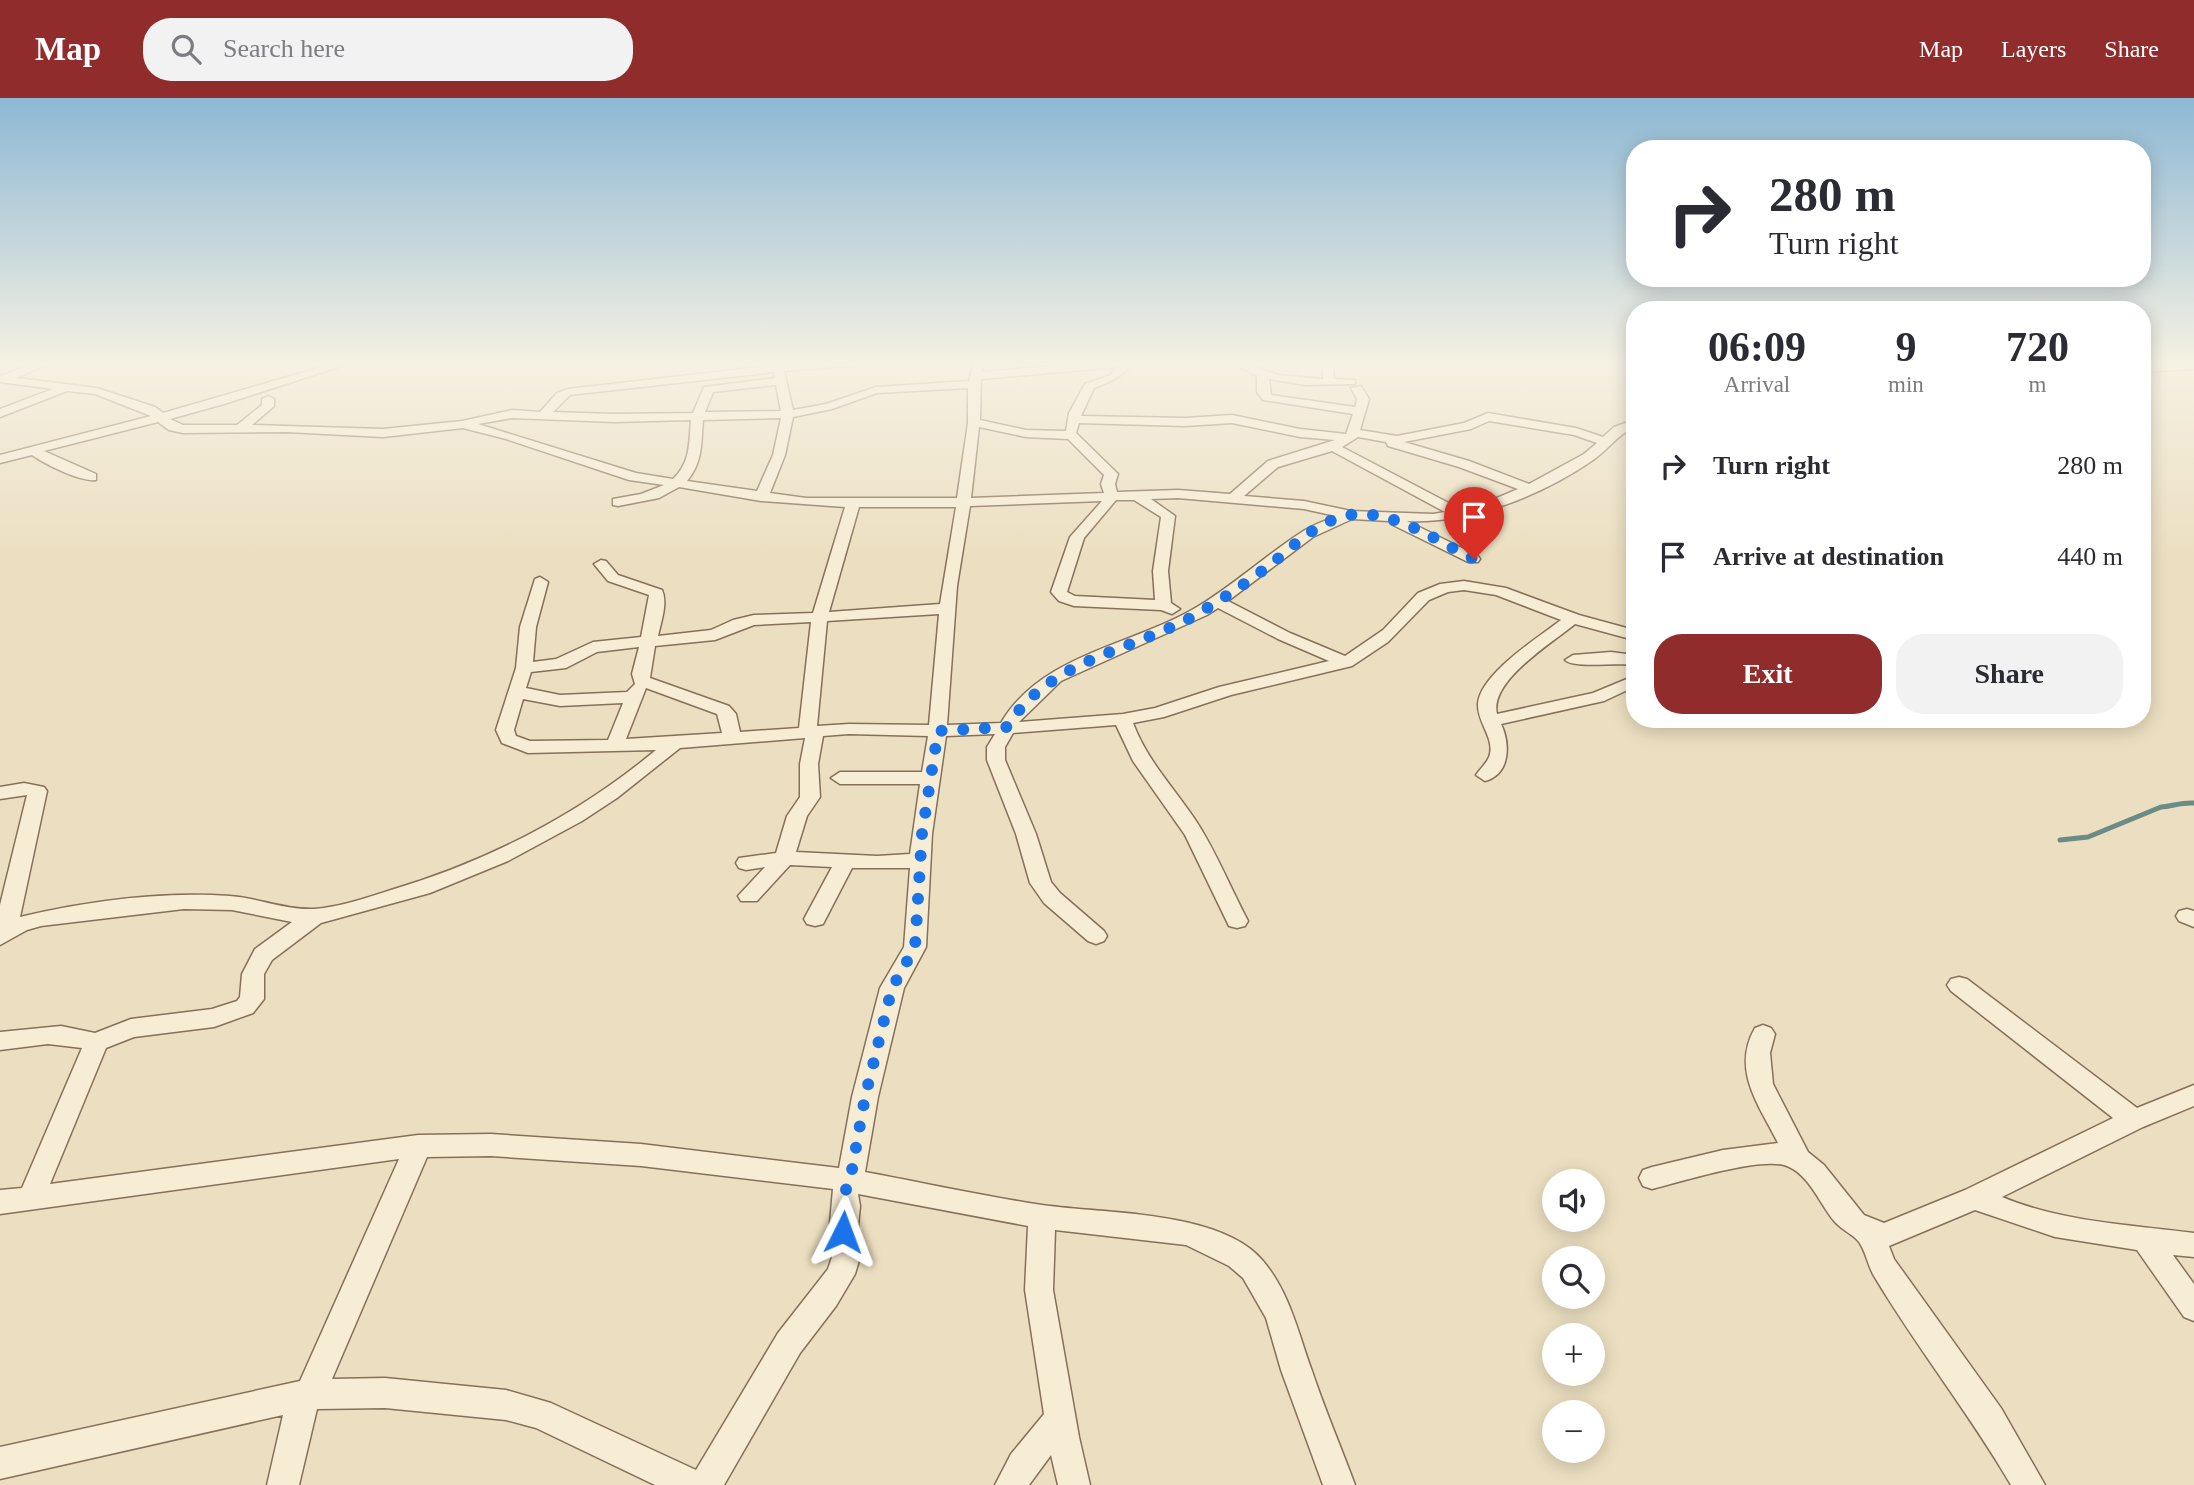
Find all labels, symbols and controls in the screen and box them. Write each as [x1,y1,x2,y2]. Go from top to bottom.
search box [143,18,633,81]
icon: search [167,30,205,68]
text: Map [35,31,101,67]
text: Search here [223,34,345,63]
text: Map [1919,36,1963,62]
text: Layers [2001,36,2066,62]
text: Share [2104,36,2159,62]
text: 280 m [1769,167,1896,222]
icon: right [1654,168,1745,259]
text: Turn right [1769,225,1899,261]
text: 06:09 [1708,324,1806,370]
text: 9 [1895,324,1916,370]
text: 720 [2006,324,2069,370]
text: Arrival [1724,372,1790,397]
text: min [1888,372,1924,397]
text: m [2028,372,2046,397]
icon: right [1654,447,1692,485]
text: Turn right [1713,451,1830,480]
text: 280 m [2057,451,2123,480]
pin [1444,487,1504,559]
icon: arrive [1455,498,1493,536]
icon: arrive [1654,538,1692,576]
text: Arrive at destination [1713,542,1944,571]
text: 440 m [2057,542,2123,571]
button: Exit [1654,634,1882,714]
button: Share [1896,634,2123,714]
map controls [1542,1169,1605,1463]
button: sound [1542,1169,1605,1232]
position arrow [806,1195,880,1269]
button: search [1542,1246,1605,1309]
button: + [1542,1323,1605,1386]
button: − [1542,1400,1605,1463]

